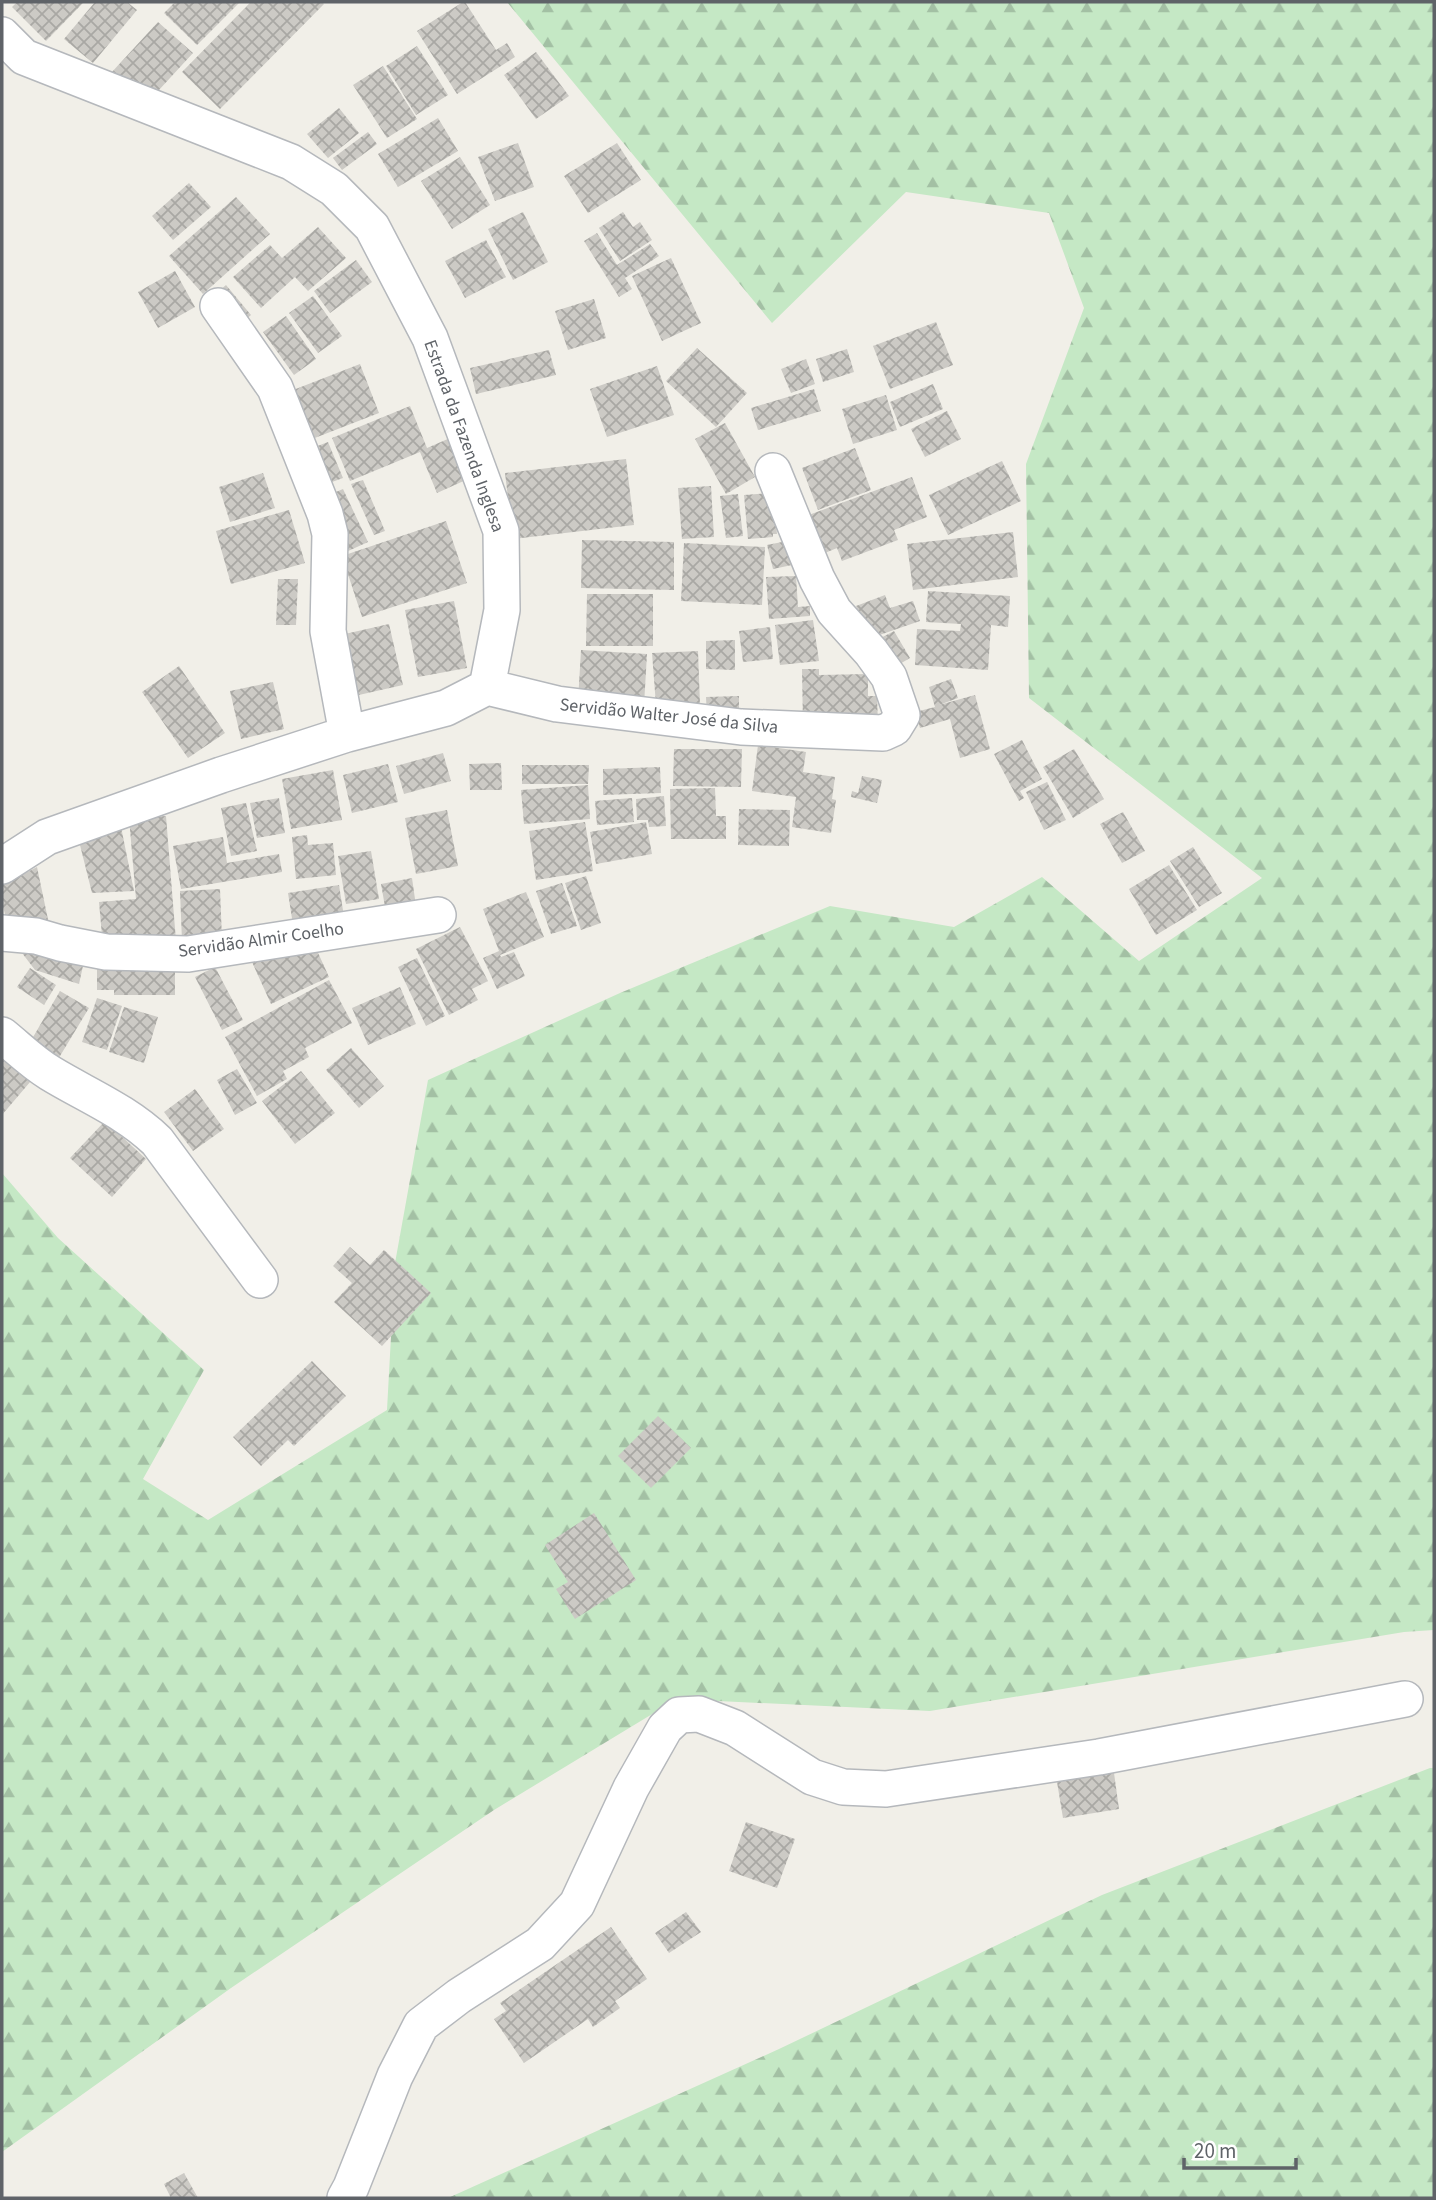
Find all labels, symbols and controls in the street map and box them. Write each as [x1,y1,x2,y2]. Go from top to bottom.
street label: Estrada da Fazenda Inglesa [418,336,510,536]
street label: Servidão Walter José da Silva [559,692,779,740]
street label: Servidão Almir Coelho [176,916,346,964]
scale bar [1184,2126,1296,2170]
text: 20 m [1194,2136,1236,2166]

